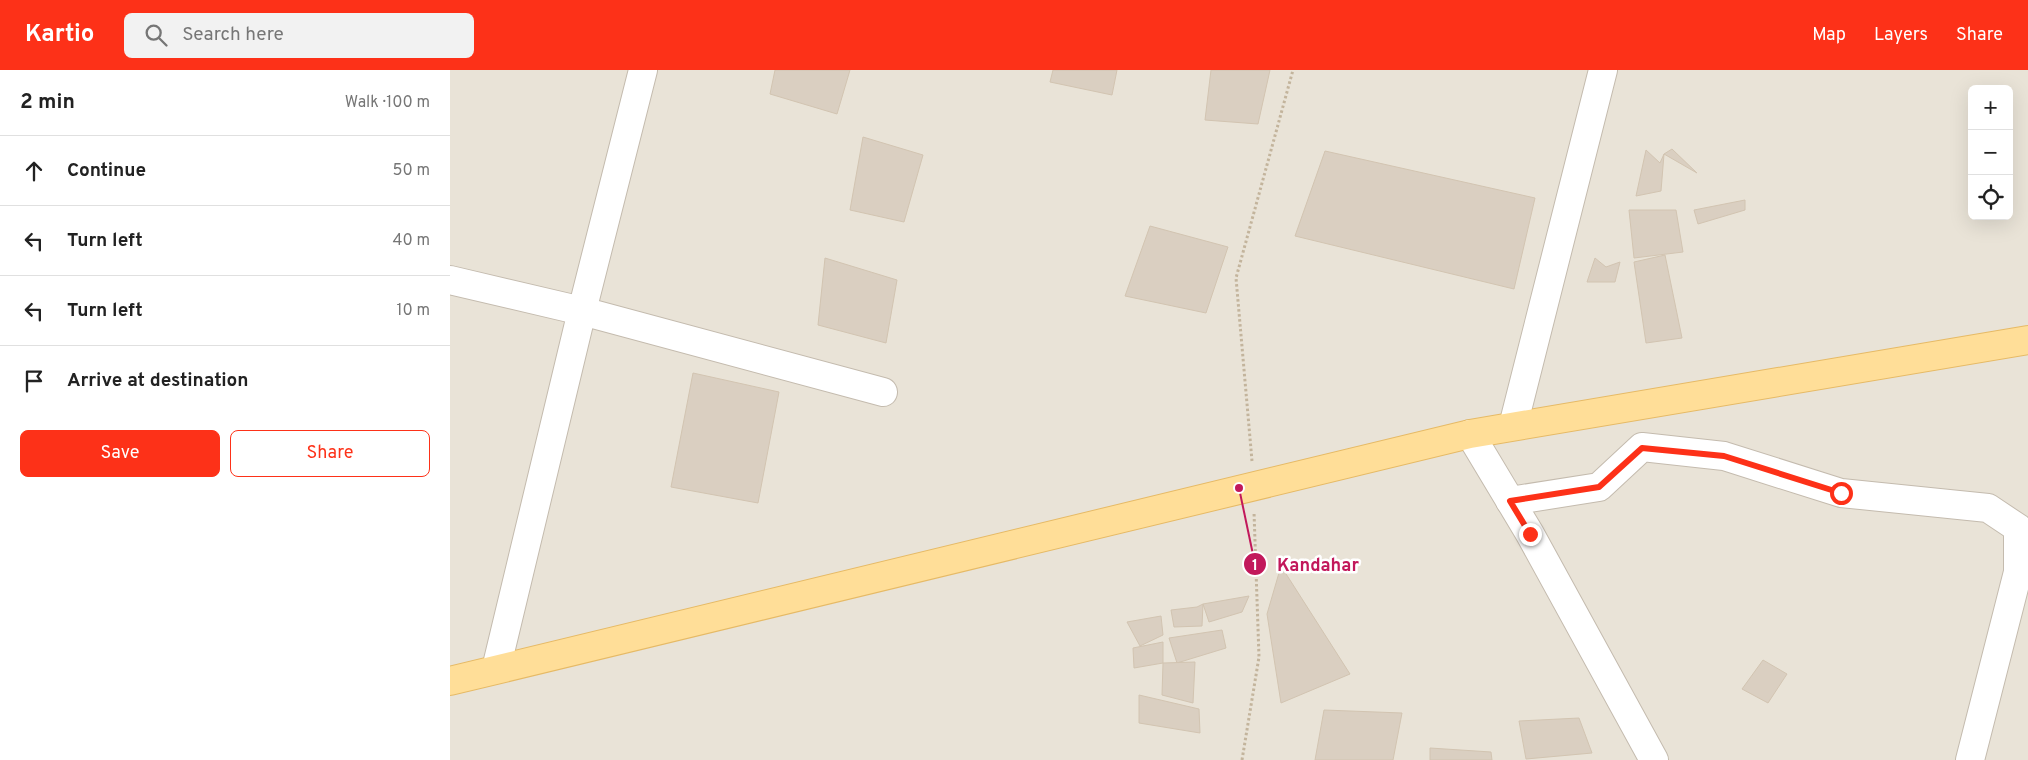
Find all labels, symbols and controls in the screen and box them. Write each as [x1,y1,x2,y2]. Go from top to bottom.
search box [124,13,474,58]
text: Kartio [25,20,94,50]
icon: search [142,21,170,49]
text: Search here [182,23,284,47]
text: Map [1812,24,1846,47]
text: Layers [1874,24,1928,47]
text: Share [1956,24,2003,47]
map controls [1968,85,2013,220]
button: + [1968,85,2013,130]
text: 2 min [20,89,75,116]
text: Walk · 100 m [345,93,430,113]
button: − [1968,130,2013,175]
icon: ahead [20,157,48,185]
text: Continue [67,159,146,183]
text: 50 m [393,161,430,181]
button: locate [1968,175,2013,220]
icon: left [20,227,48,255]
text: Turn left [67,229,143,253]
text: 40 m [392,231,430,251]
icon: left [20,297,48,325]
text: Turn left [67,299,143,323]
text: 10 m [396,301,430,321]
icon: arrive [20,367,48,395]
text: Arrive at destination [67,369,248,393]
button: Save [20,430,220,477]
button: Share [230,430,430,477]
route start [1830,482,1853,505]
route end [1519,523,1542,546]
callout: Kandahar [1243,548,1369,581]
text: Kandahar [1277,555,1359,578]
text: 1 [1252,557,1258,576]

